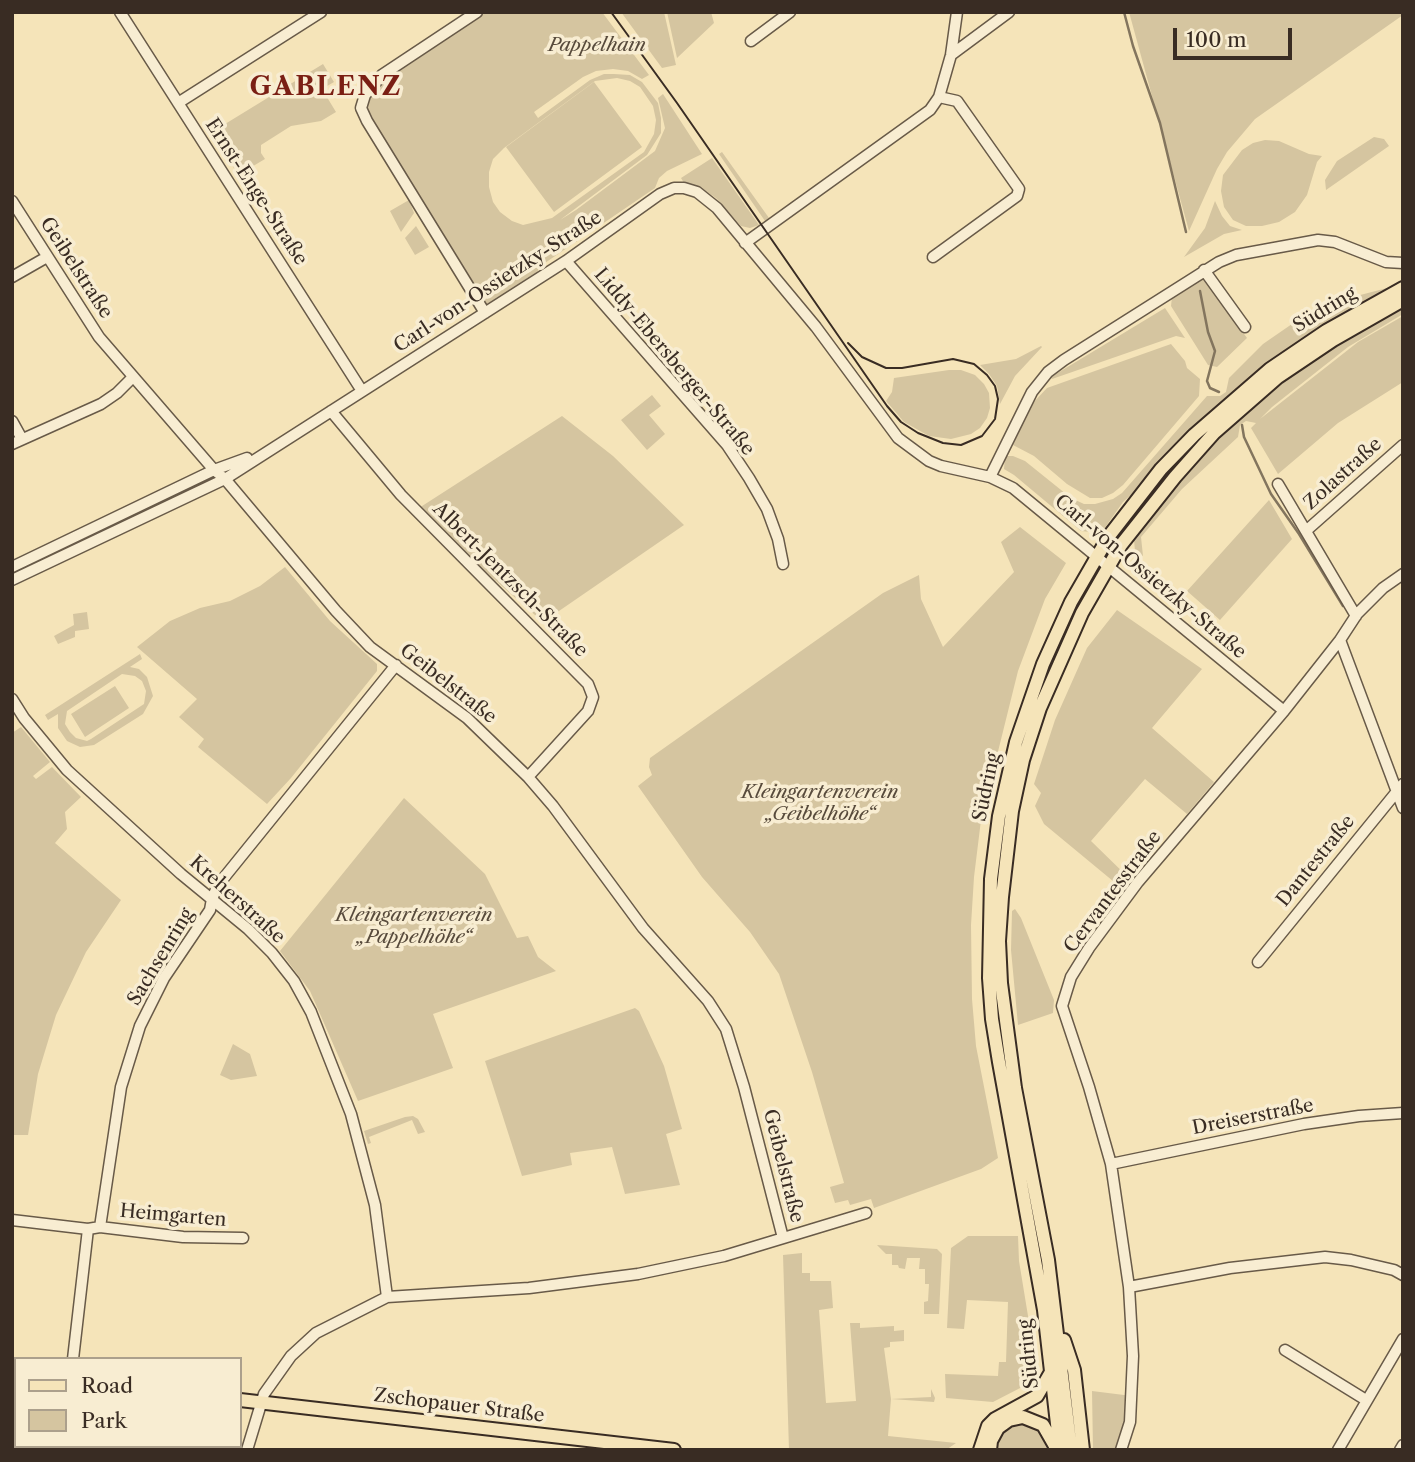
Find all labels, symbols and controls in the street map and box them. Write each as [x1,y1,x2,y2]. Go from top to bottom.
scale bar [1177,14,1296,58]
text: 100 m [1186,27,1247,52]
park label: Pappelhain [548,35,646,57]
district label: GABLENZ [250,71,402,103]
street label: Ernst-Enge-Straße [200,114,312,270]
street label: Carl-von-Ossietzky-Straße [390,206,606,358]
street label: Geibelstraße [35,213,117,323]
street label: Liddy-Ebersberger-Straße [589,264,759,460]
street label: Südring [1289,282,1361,338]
street label: Zolastraße [1299,433,1387,515]
street label: Carl-von-Ossietzky-Straße [1050,490,1250,664]
street label: Albert-Jentzsch-Straße [428,498,592,662]
street label: Geibelstraße [395,639,501,729]
street label: Südring [969,750,1005,824]
park label: Kleingartenverein „Geibelhöhe“ [742,782,898,826]
street label: Dantestraße [1272,811,1360,911]
street label: Cervantesstraße [1060,826,1166,958]
street label: Kreherstraße [185,851,289,949]
street label: Sachsenring [123,904,199,1010]
park label: Kleingartenverein „Pappelhöhe“ [336,905,492,949]
street label: Dreiserstraße [1190,1094,1316,1140]
street label: Geibelstraße [758,1107,808,1225]
street label: Heimgarten [119,1200,227,1232]
street label: Südring [1014,1318,1044,1390]
legend [14,1357,242,1448]
text: Road [81,1373,133,1398]
street label: Zschopauer Straße [372,1384,546,1428]
text: Park [81,1408,127,1433]

